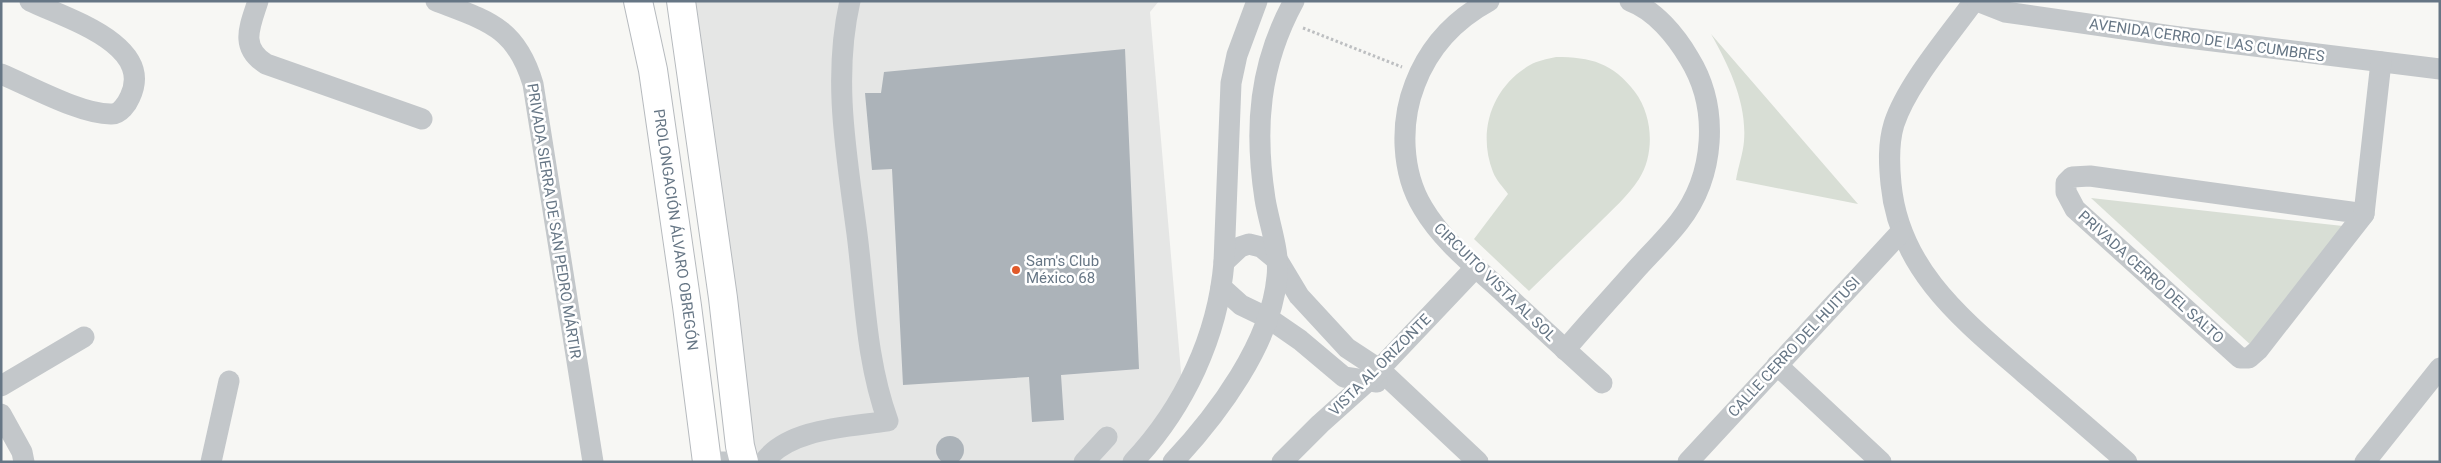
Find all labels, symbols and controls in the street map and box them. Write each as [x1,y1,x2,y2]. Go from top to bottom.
street label: AVENIDA CERRO DE LAS CUMBRES [2088,15,2326,65]
street label: PRIVADA SIERRA DE SAN PEDRO MÁRTIR [523,82,585,360]
street label: PROLONGACIÓN ÁLVARO OBREGÓN [650,108,702,352]
street label: PRIVADA CERRO DEL SALTO [2075,207,2227,347]
street label: CIRCUITO VISTA AL SOL [1430,219,1560,345]
place label: Sam's Club México 68 [1026,252,1099,287]
marker: Sam's Club México 68 [1010,264,1022,276]
street label: CALLE CERRO DEL HUITUSI [1724,273,1864,421]
street label: VISTA AL ORIZONTE [1325,310,1435,420]

